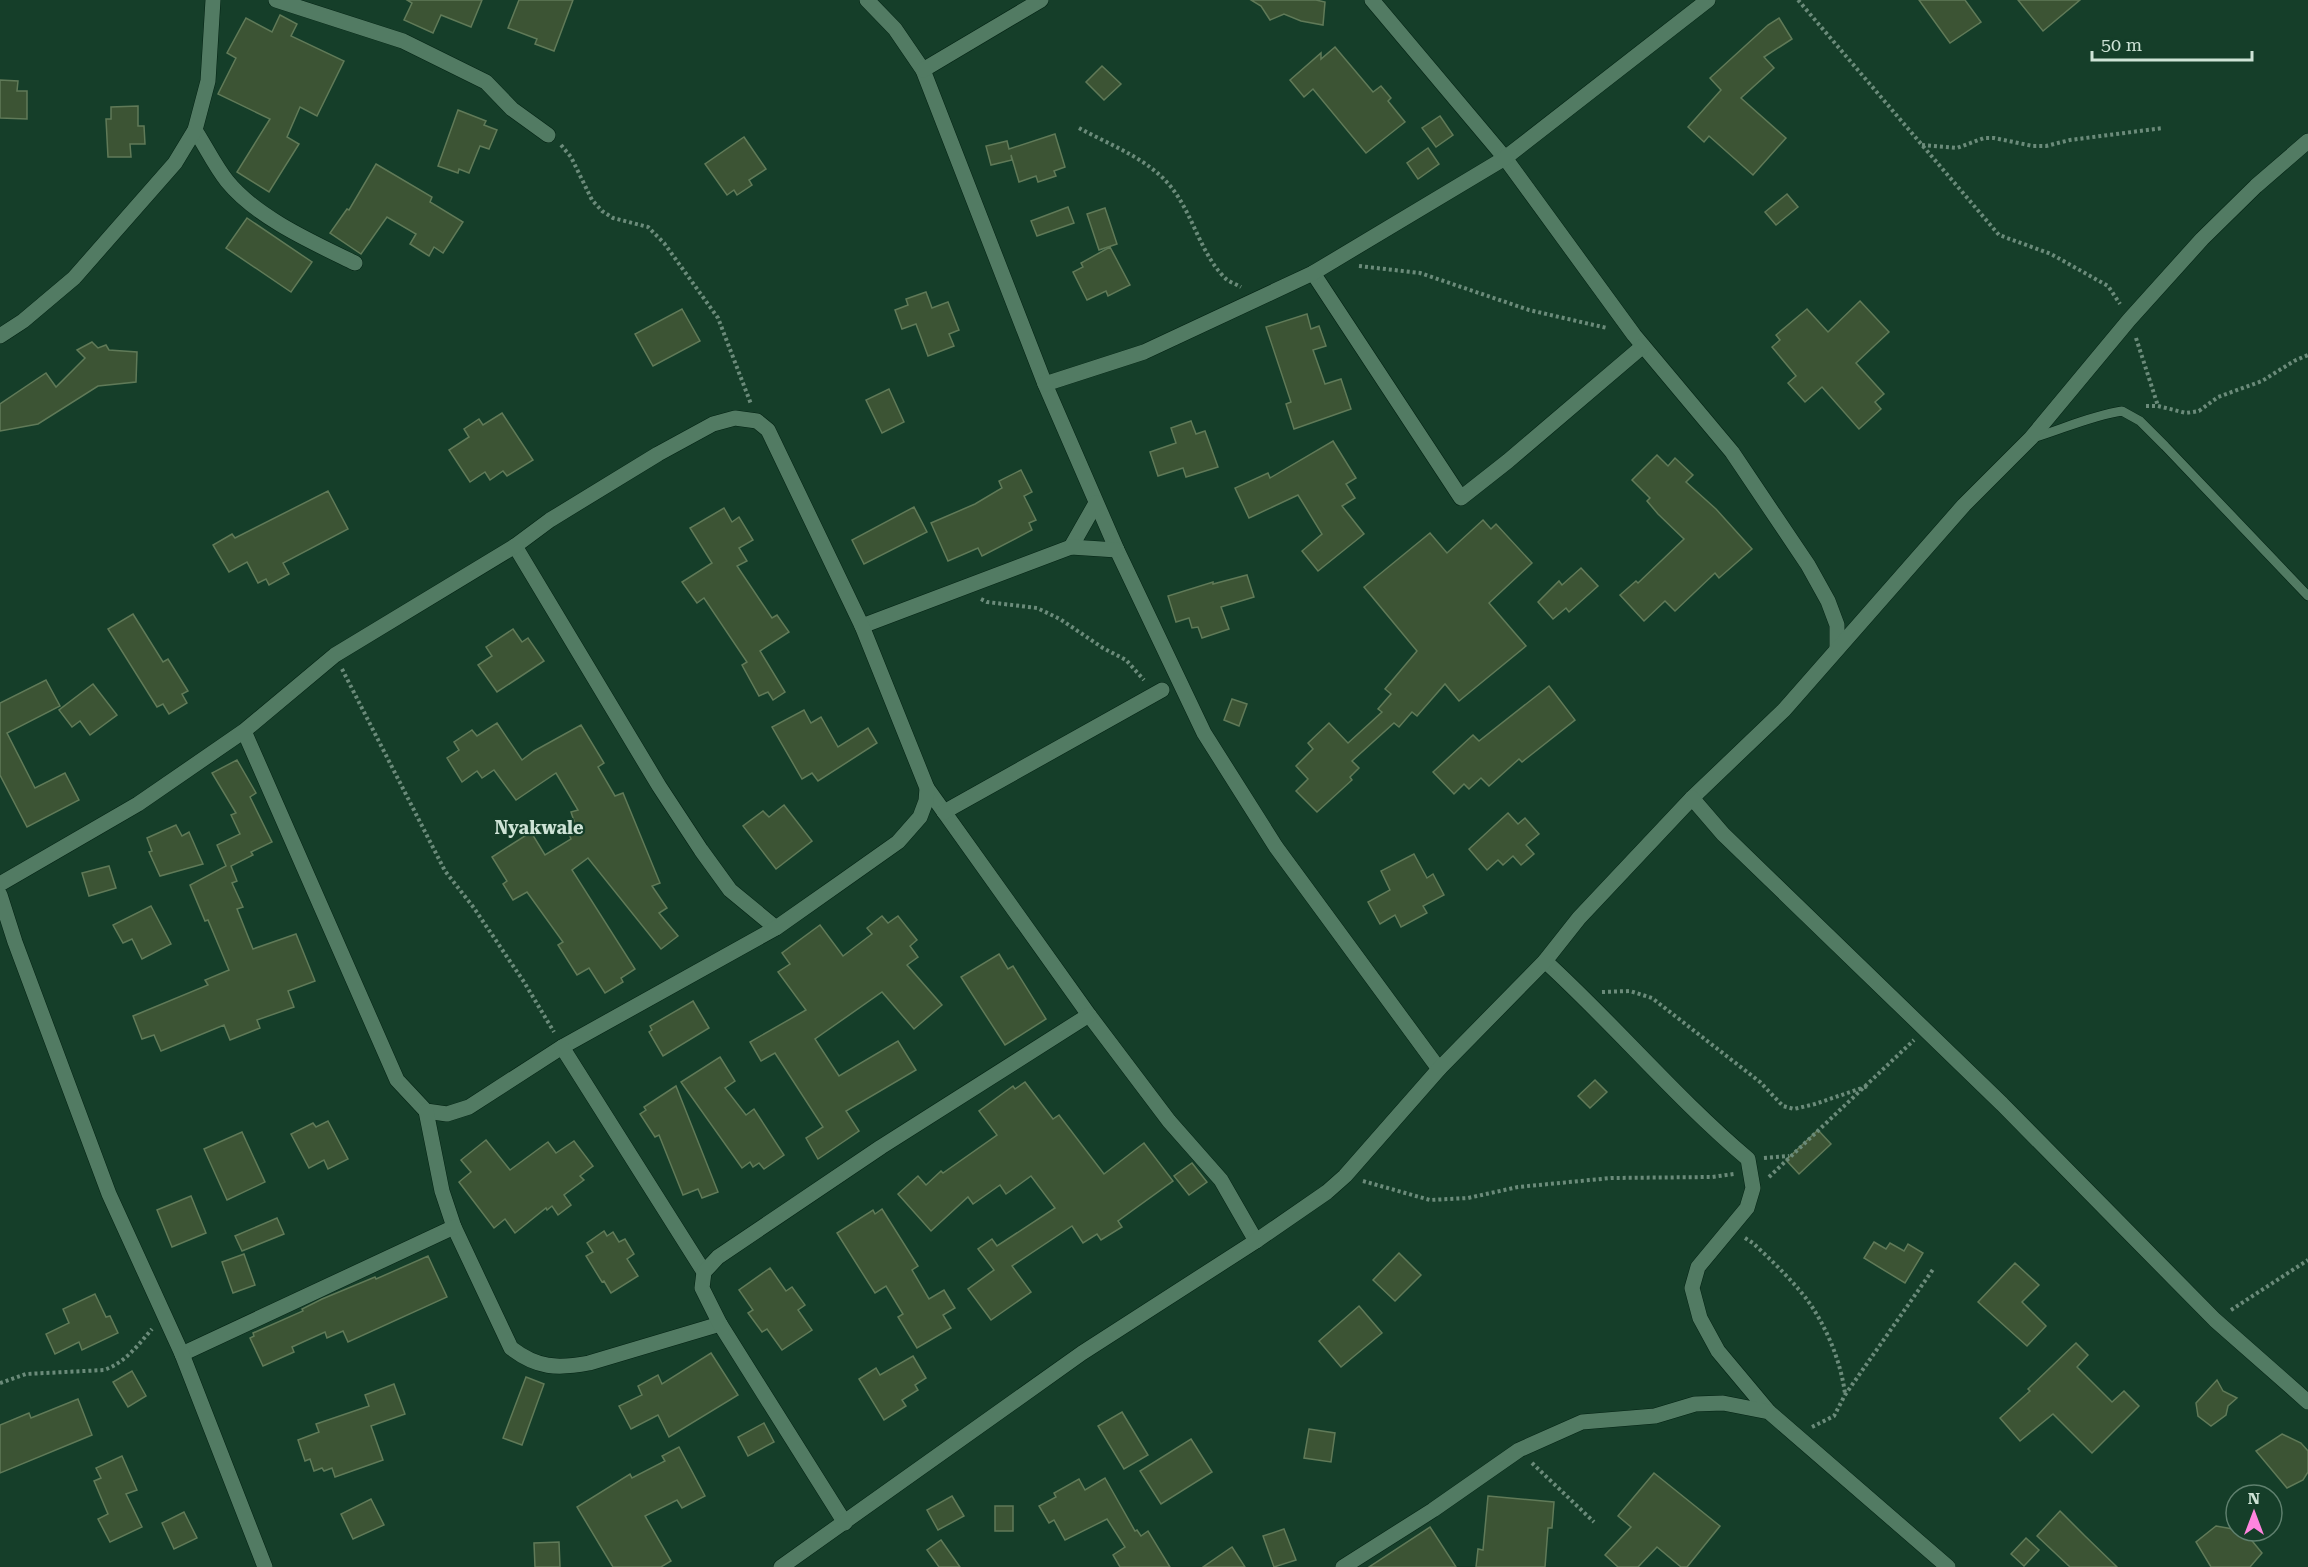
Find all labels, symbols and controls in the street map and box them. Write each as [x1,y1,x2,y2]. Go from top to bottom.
scale bar [2092,24,2252,62]
text: 50 m [2101,34,2142,55]
district label: Nyakwale [494,817,584,838]
north arrow [2224,1483,2284,1543]
text: N [2248,1489,2260,1508]

